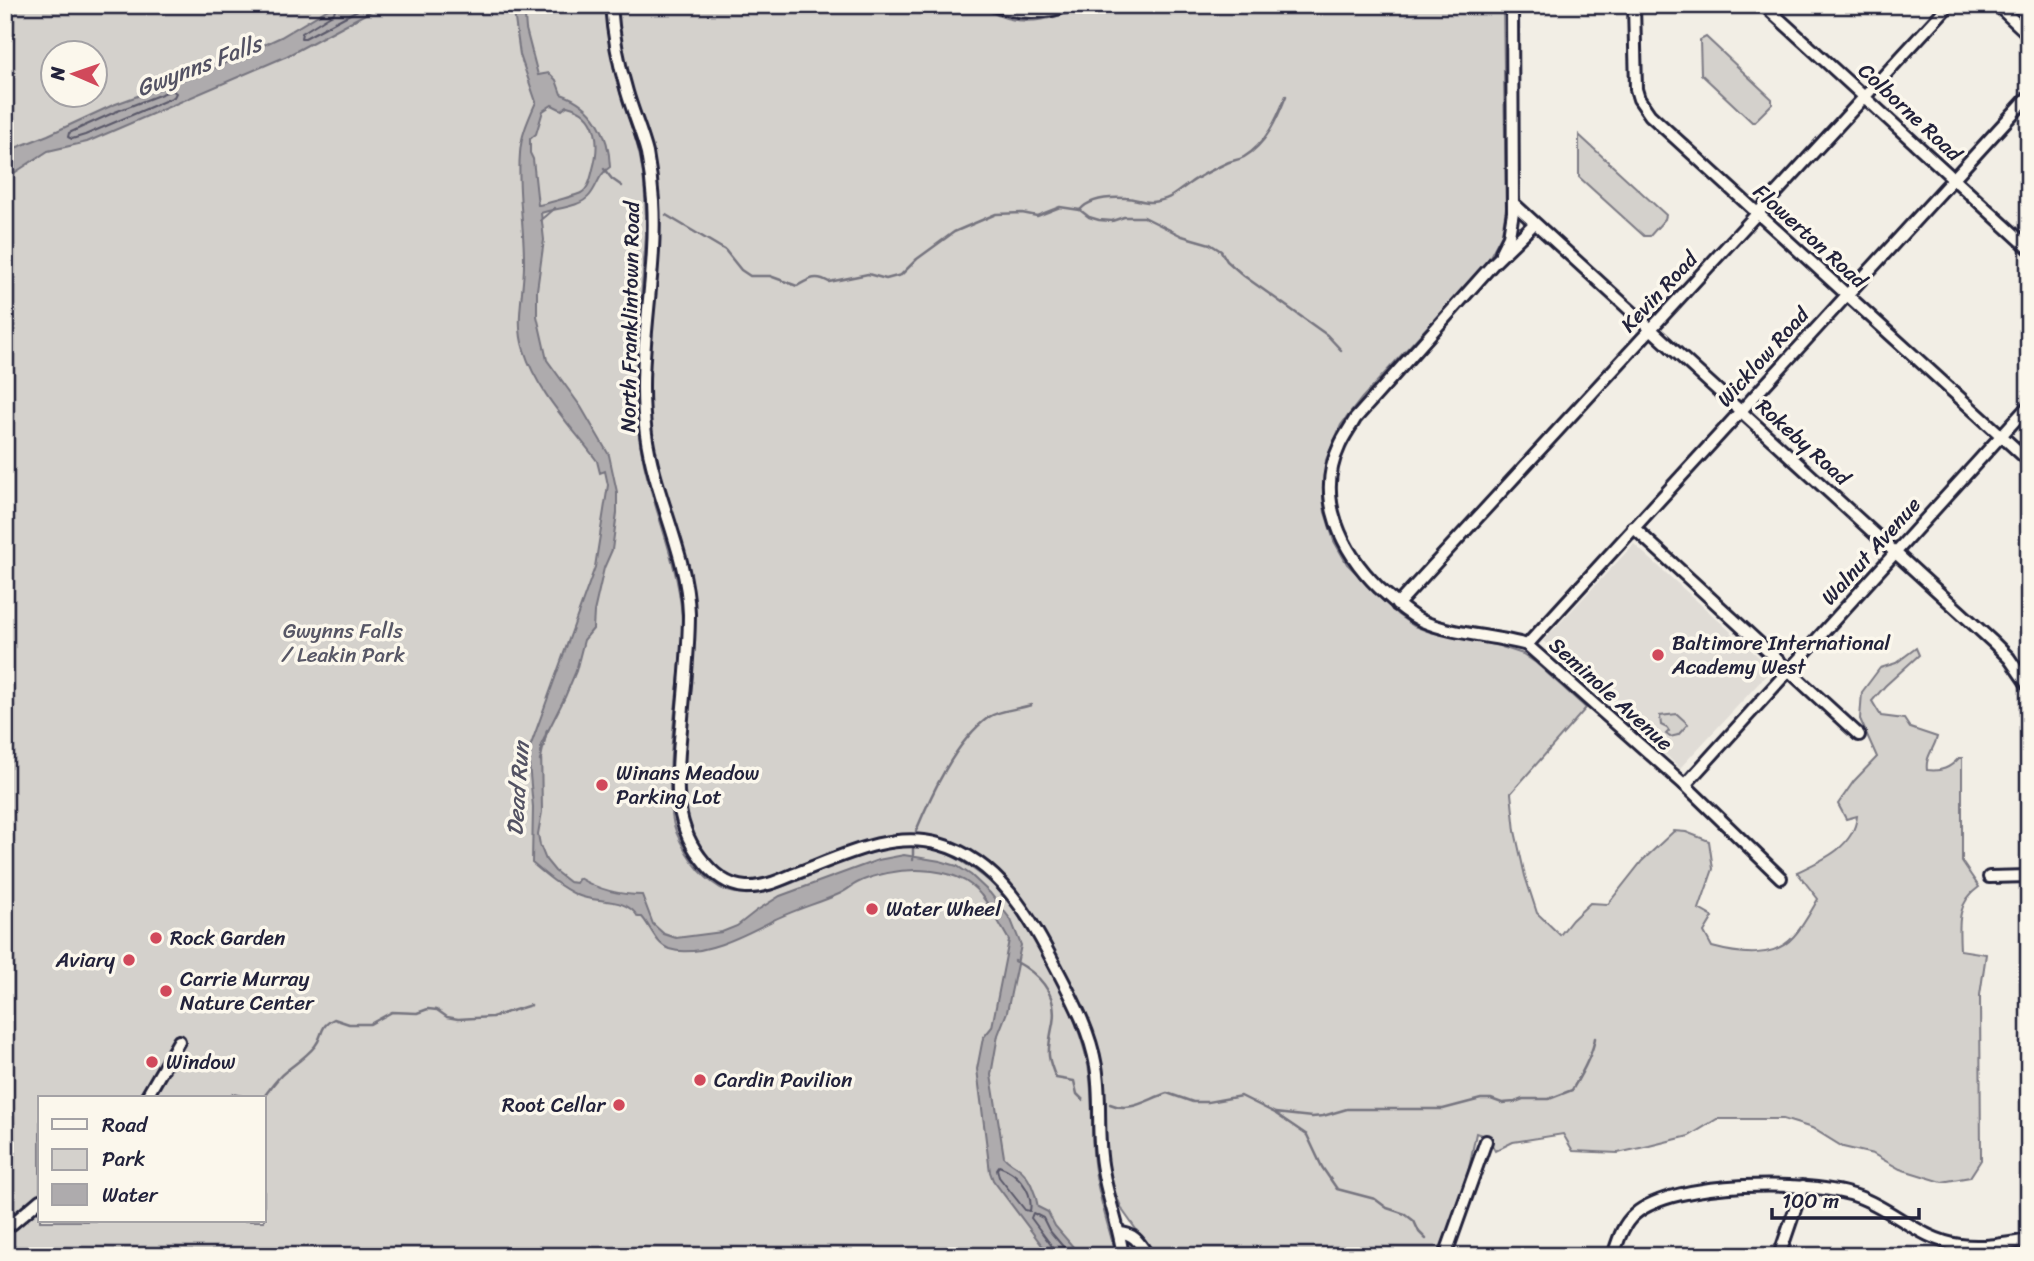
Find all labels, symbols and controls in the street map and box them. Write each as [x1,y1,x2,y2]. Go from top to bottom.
water label: Gwynns Falls [130,22,270,109]
north arrow [38,38,108,108]
street label: Colborne Road [1849,53,1973,172]
text: N [41,65,74,82]
street label: Flowerton Road [1744,174,1877,299]
street label: North Franklintown Road [609,199,651,433]
street label: Kevin Road [1611,241,1709,342]
street label: Wicklow Road [1707,296,1820,416]
street label: Rokeby Road [1747,389,1861,497]
street label: Walnut Avenue [1811,488,1931,614]
park label: Gwynns Falls / Leakin Park [281,612,406,674]
place label: Baltimore International Academy West [1671,624,1891,686]
street label: Seminole Avenue [1540,627,1682,761]
marker: Baltimore International Academy West [1650,647,1666,663]
water label: Dead Run [494,738,542,837]
place label: Winans Meadow Parking Lot [616,754,760,816]
marker: Winans Meadow Parking Lot [594,777,610,793]
place label: Water Wheel [886,890,1002,928]
marker: Water Wheel [864,901,880,917]
place label: Rock Garden [170,919,285,957]
marker: Rock Garden [148,930,164,946]
place label: Aviary [55,941,115,979]
marker: Aviary [121,952,137,968]
place label: Carrie Murray Nature Center [180,960,315,1022]
marker: Carrie Murray Nature Center [158,983,174,999]
place label: Window [166,1043,236,1081]
marker: Window [144,1054,160,1070]
place label: Cardin Pavilion [714,1061,852,1099]
marker: Cardin Pavilion [692,1072,708,1088]
place label: Root Cellar [502,1086,606,1124]
legend [38,1096,266,1222]
marker: Root Cellar [611,1097,627,1113]
text: Road [102,1106,149,1144]
text: Park [102,1140,145,1178]
text: Water [102,1176,159,1214]
scale bar [1772,1177,1918,1221]
text: 100 m [1782,1182,1839,1220]

